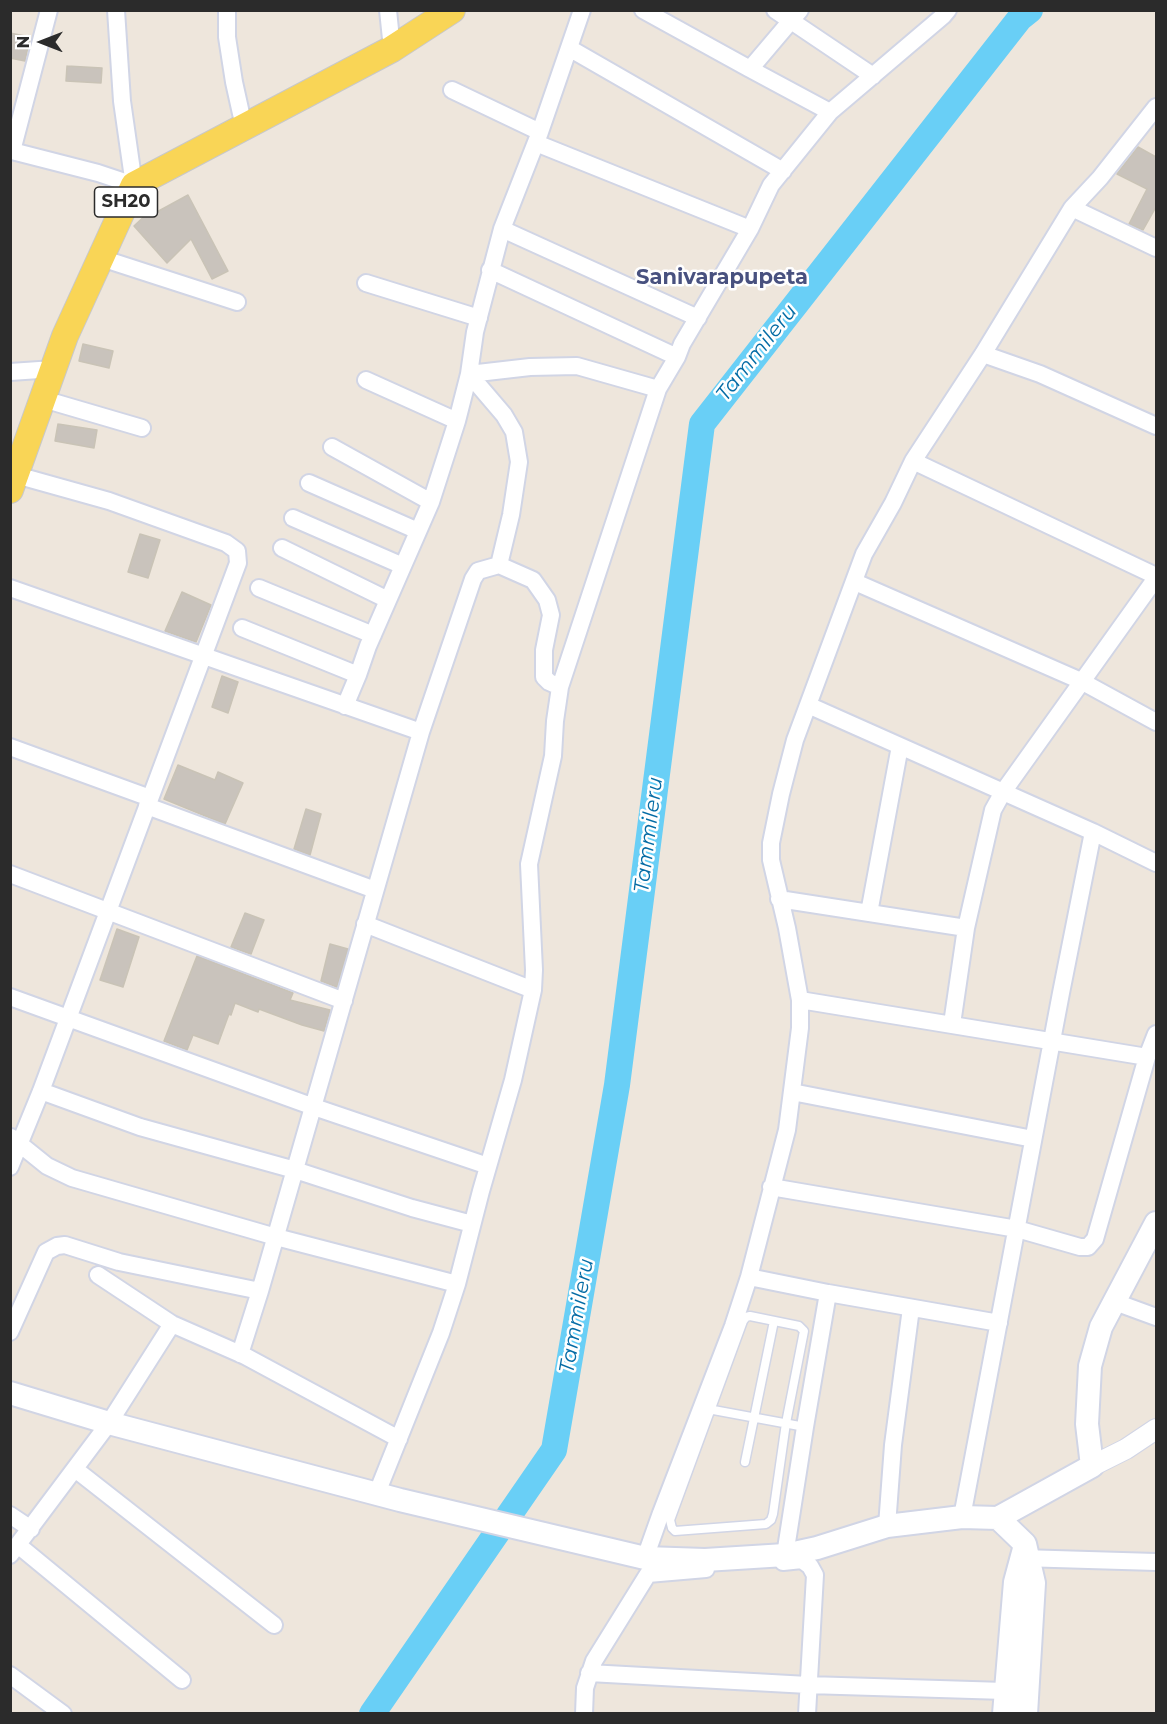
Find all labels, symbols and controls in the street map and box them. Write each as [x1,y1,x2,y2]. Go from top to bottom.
north arrow [12,12,72,72]
text: N [14,36,33,48]
road number: SH20 [94,187,158,217]
district label: Sanivarapupeta [636,265,808,291]
water label: Tammileru [711,299,803,407]
water label: Tammileru [629,776,669,894]
water label: Tammileru [555,1257,599,1375]

